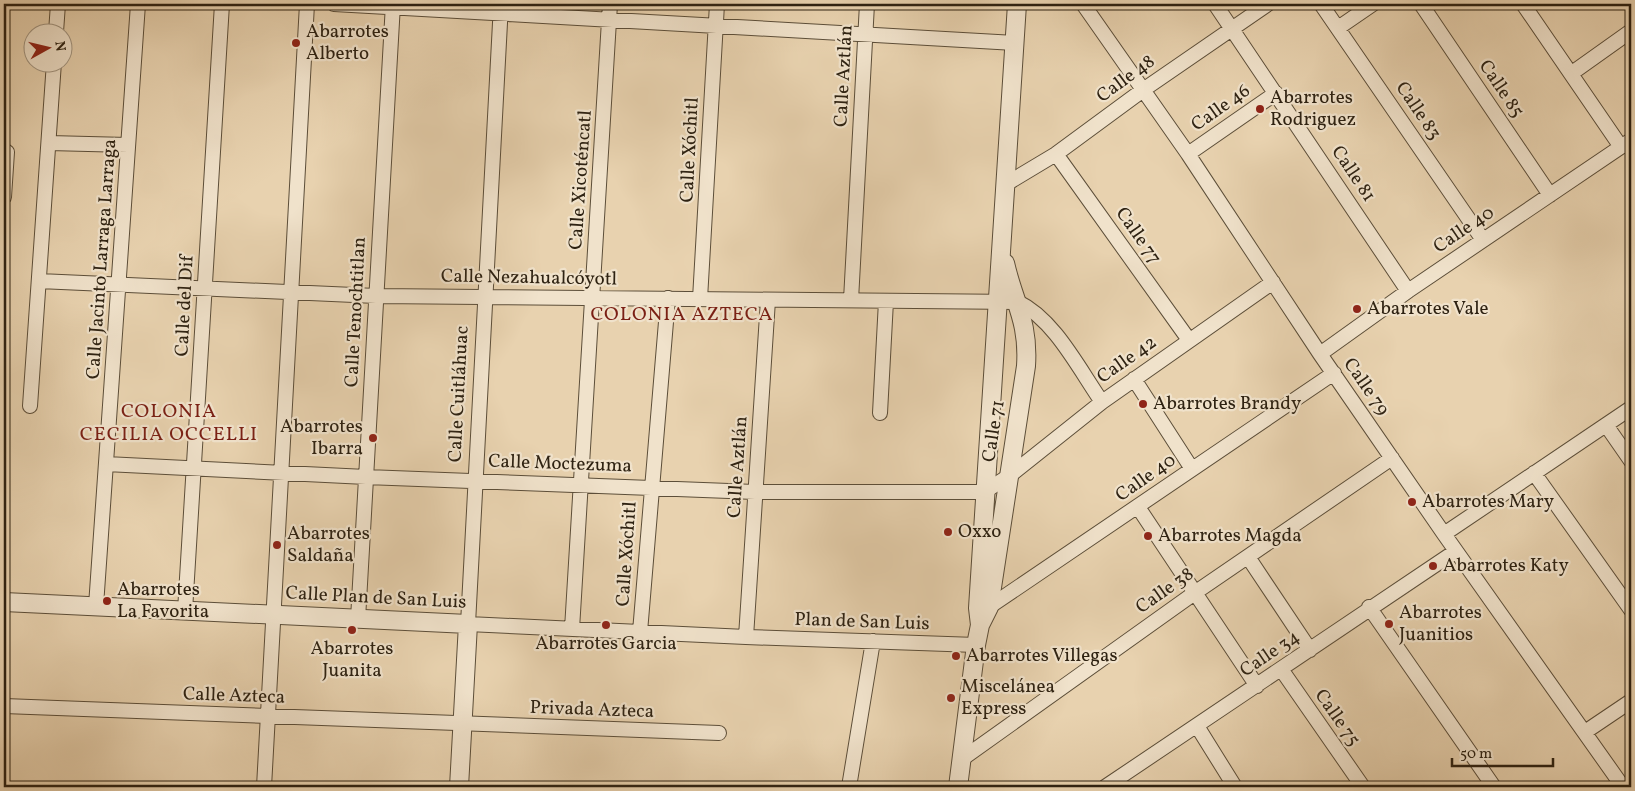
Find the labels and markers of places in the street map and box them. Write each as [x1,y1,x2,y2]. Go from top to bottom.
place label: Abarrotes Alberto [306,19,389,67]
marker: Abarrotes Alberto [290,37,302,49]
place label: Abarrotes Rodriguez [1270,85,1356,133]
marker: Abarrotes Rodriguez [1254,103,1266,115]
place label: Abarrotes Vale [1367,296,1489,322]
marker: Abarrotes Vale [1351,303,1363,315]
place label: Abarrotes Brandy [1153,391,1301,417]
marker: Abarrotes Brandy [1137,398,1149,410]
place label: Abarrotes Ibarra [280,414,363,462]
marker: Abarrotes Ibarra [367,432,379,444]
place label: Abarrotes Mary [1422,489,1554,515]
marker: Abarrotes Mary [1406,496,1418,508]
place label: Oxxo [958,519,1001,545]
place label: Abarrotes Saldaña [287,521,370,569]
place label: Abarrotes Magda [1158,523,1302,549]
marker: Oxxo [942,526,954,538]
marker: Abarrotes Magda [1142,530,1154,542]
marker: Abarrotes Saldaña [271,539,283,551]
place label: Abarrotes Katy [1443,553,1569,579]
marker: Abarrotes Katy [1427,560,1439,572]
place label: Abarrotes La Favorita [117,577,209,625]
marker: Abarrotes La Favorita [101,595,113,607]
place label: Abarrotes Juanitios [1399,600,1482,648]
marker: Abarrotes Juanitios [1383,618,1395,630]
marker: Abarrotes Garcia [600,619,612,631]
marker: Abarrotes Juanita [346,624,358,636]
place label: Abarrotes Garcia [535,631,677,657]
place label: Abarrotes Juanita [311,636,393,684]
place label: Abarrotes Villegas [966,643,1118,669]
marker: Abarrotes Villegas [950,650,962,662]
place label: Miscelánea Express [961,674,1055,722]
marker: Miscelánea Express [945,692,957,704]

